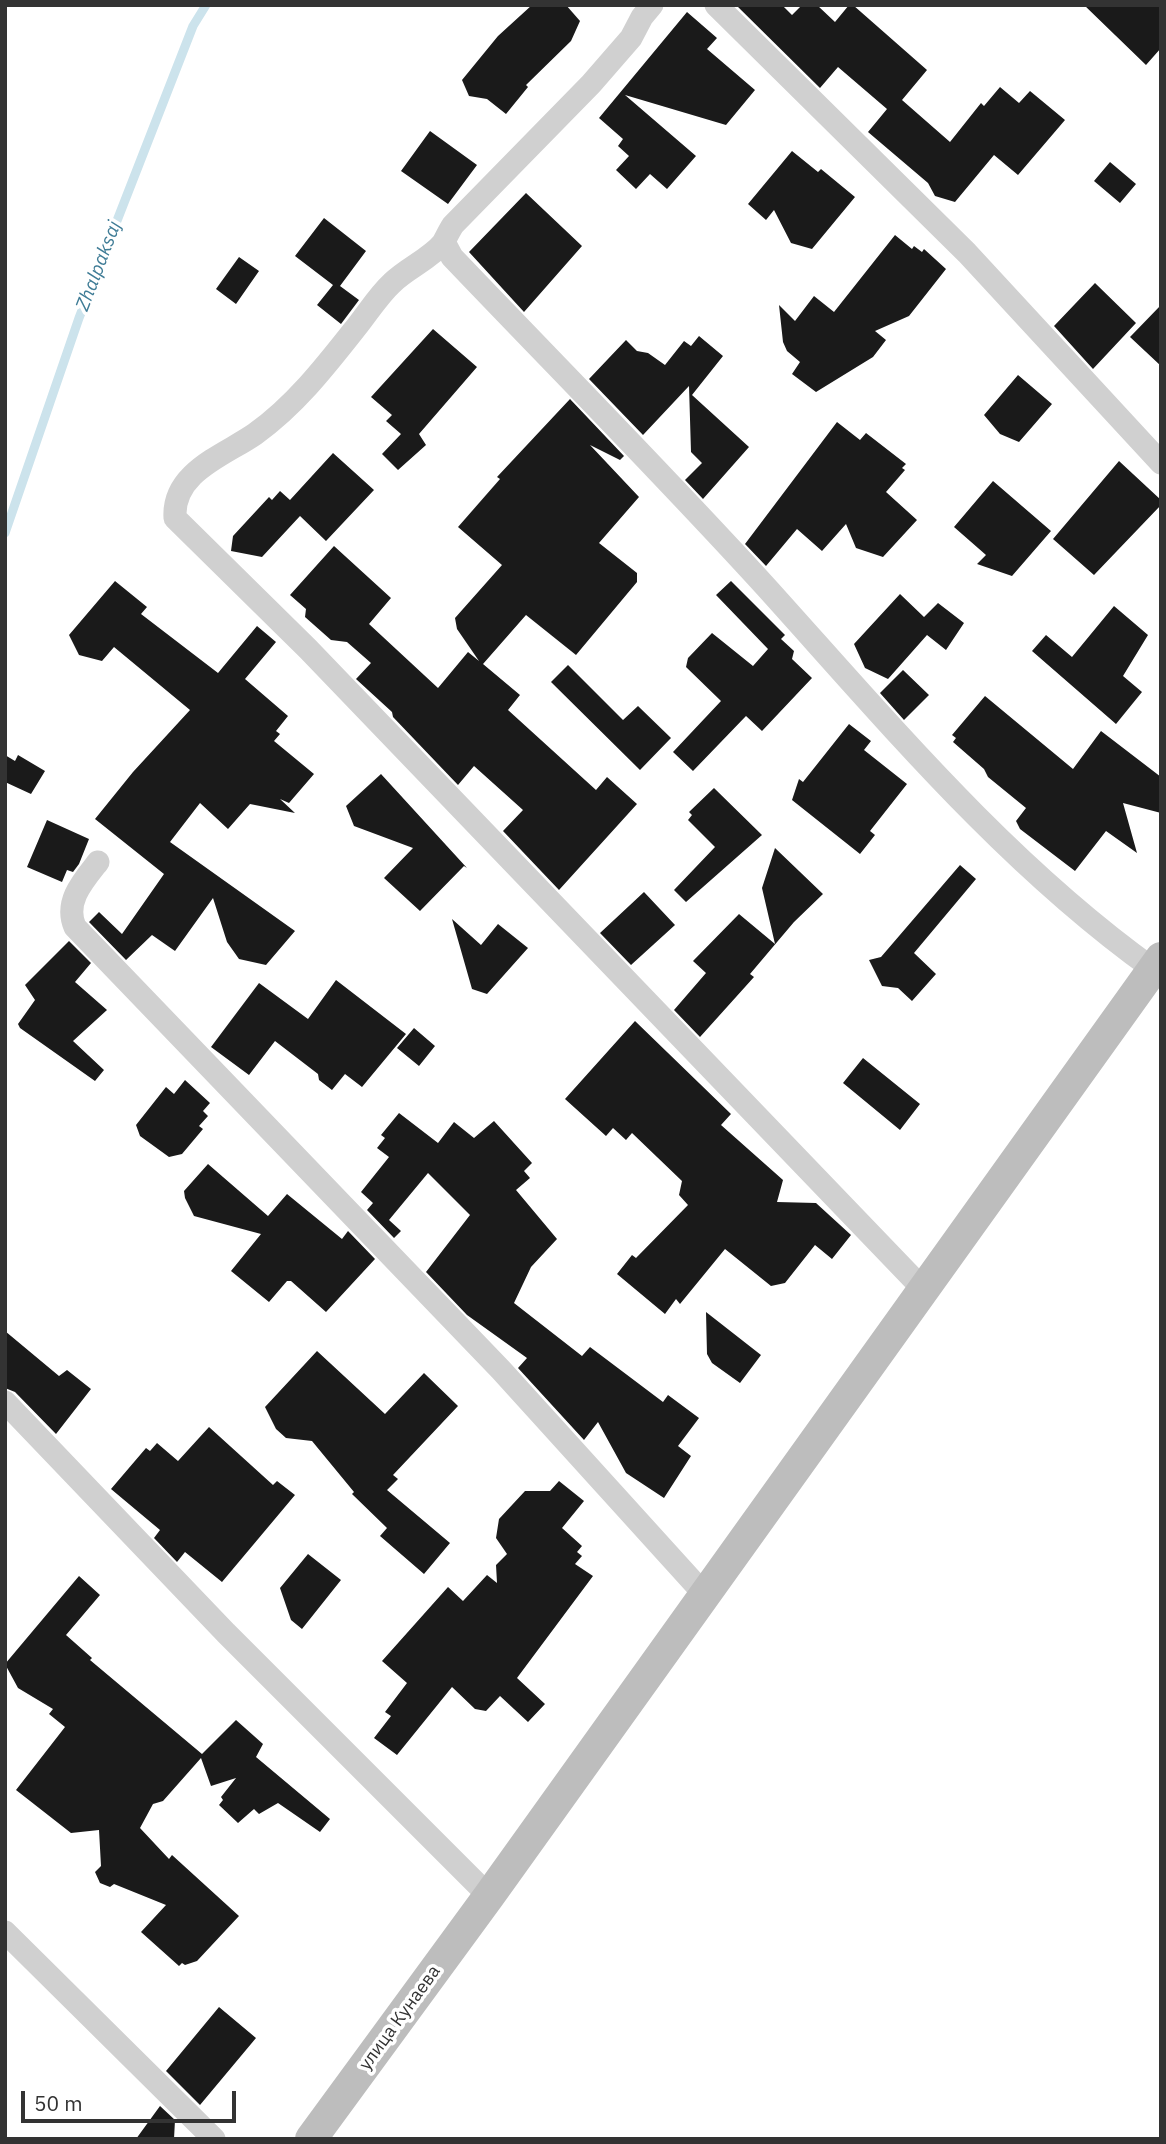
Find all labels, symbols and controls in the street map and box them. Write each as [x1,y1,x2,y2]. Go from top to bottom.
water label: Zhalpaksaj [71,218,127,314]
street label: улица Кунаева [355,1961,445,2075]
scale bar [24,2078,240,2122]
text: 50 m [34,2089,83,2117]

